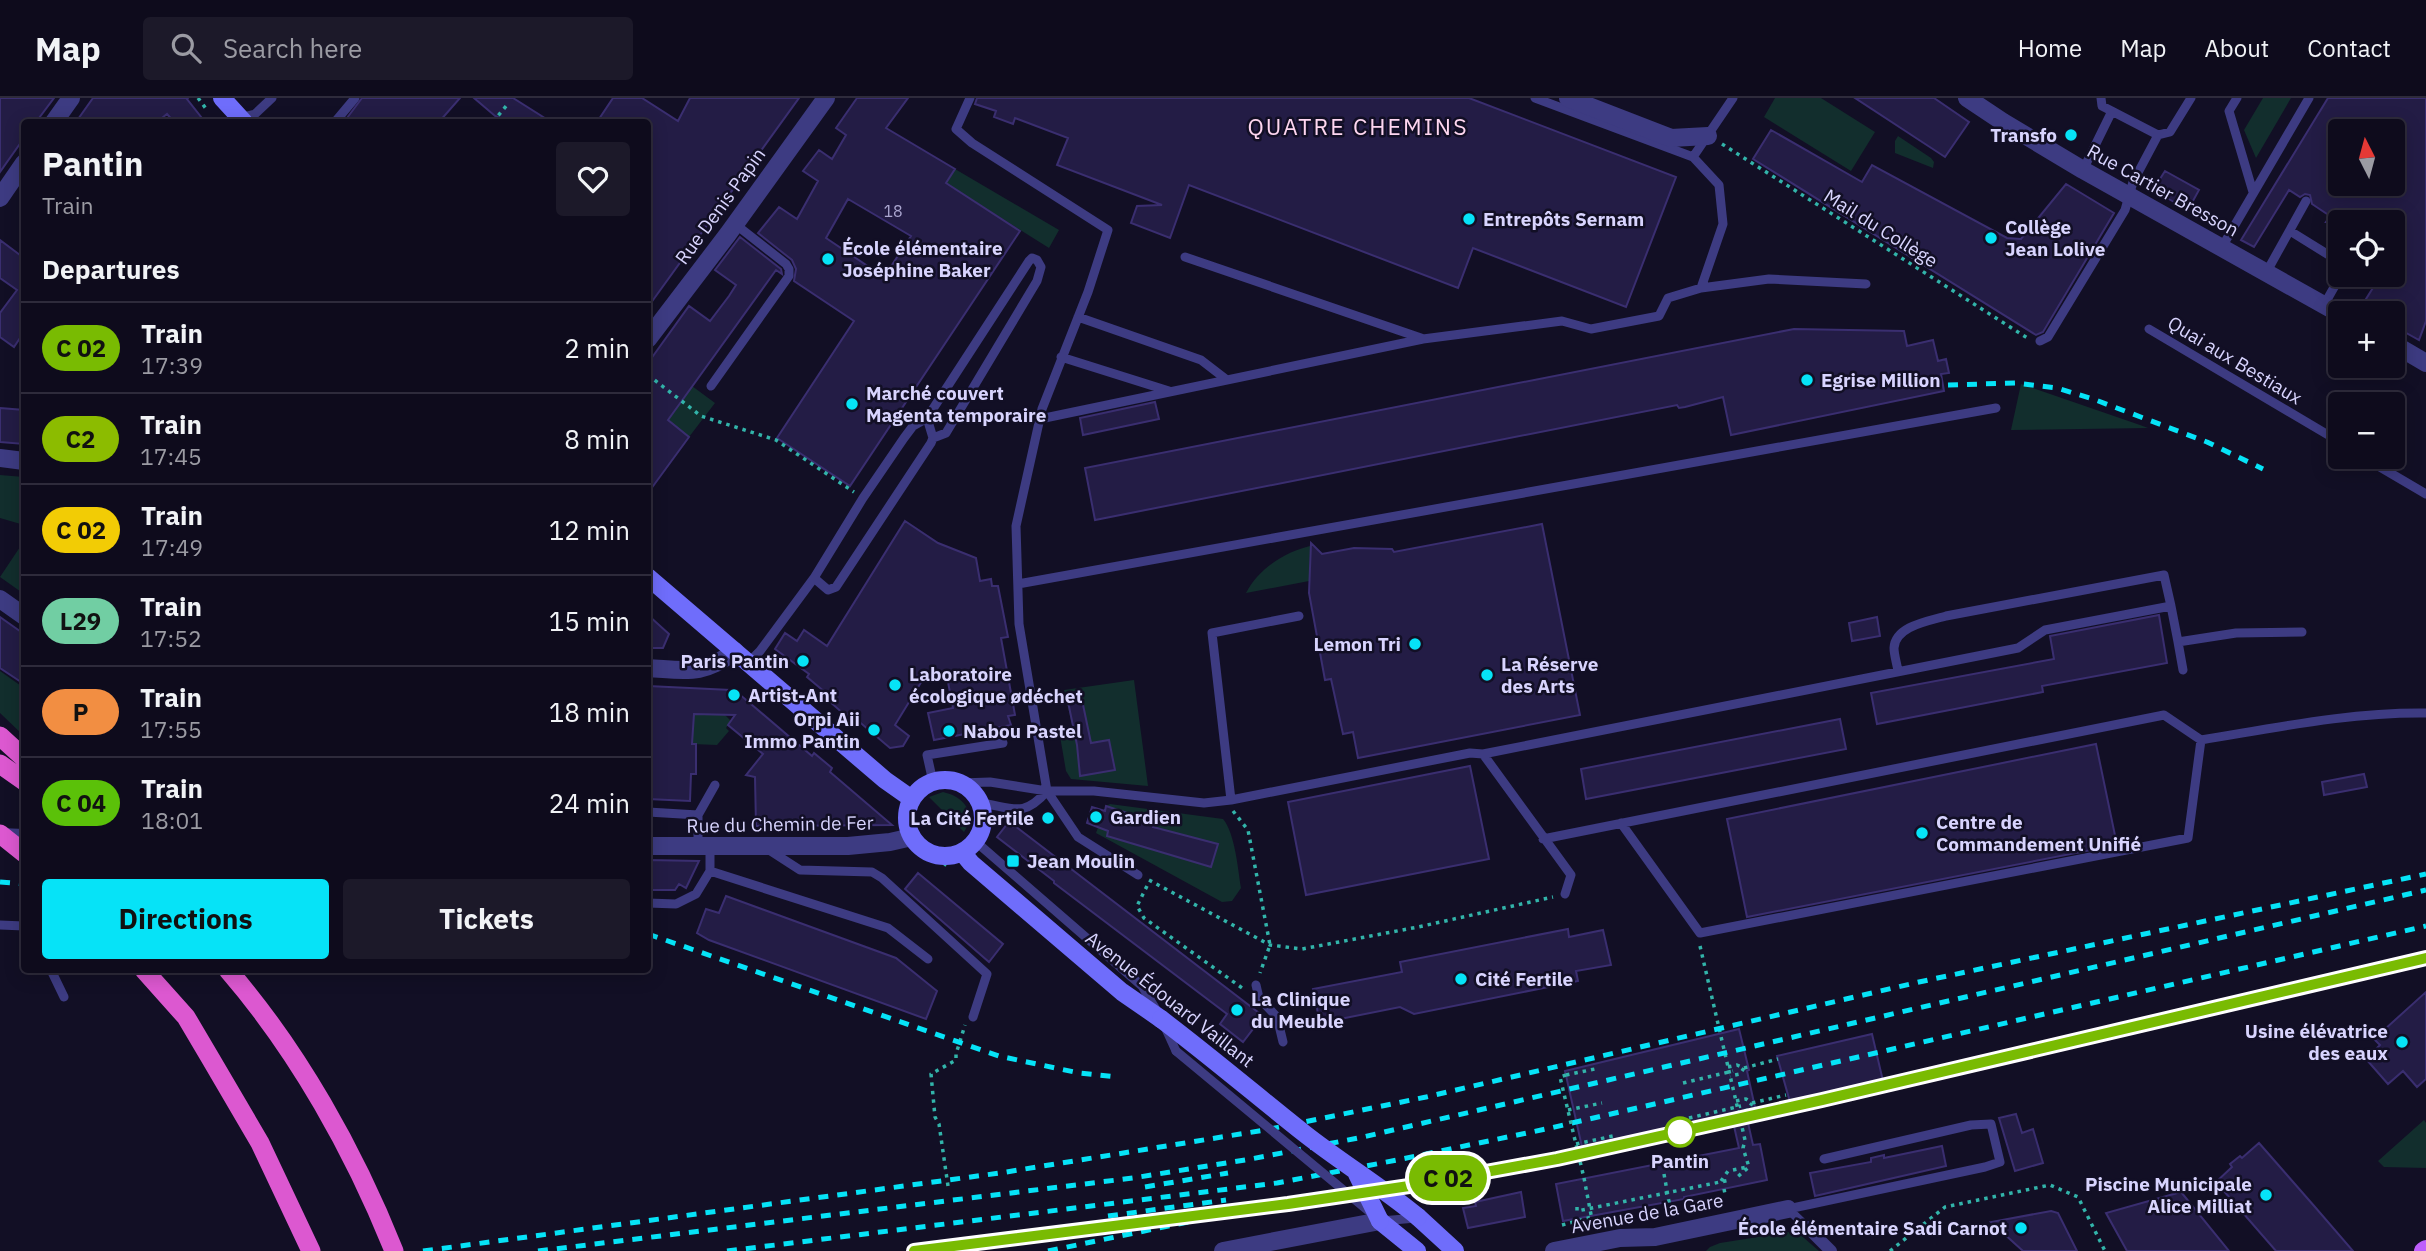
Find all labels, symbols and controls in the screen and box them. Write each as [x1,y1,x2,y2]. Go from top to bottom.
search box [143,17,633,80]
text: Map [35,27,101,70]
icon: search [167,29,205,67]
text: Search here [223,31,362,65]
text: Home [2018,32,2082,64]
text: Map [2120,32,2166,64]
text: About [2204,32,2269,64]
text: Contact [2307,32,2391,64]
district label: QUATRE CHEMINS [1248,111,1469,141]
north arrow [2328,119,2404,196]
map controls [2328,119,2405,469]
place label: Transfo [1990,123,2057,147]
marker: Transfo [2063,127,2079,143]
street label: Rue Cartier Bresson [2083,138,2243,242]
text: Pantin [42,142,143,185]
button: heart [556,142,630,216]
street label: Rue Denis Papin [670,143,770,269]
street label: Mail du Collège [1820,183,1942,273]
text: Train [42,190,94,220]
house number: 18 [883,201,903,221]
place label: Entrepôts Sernam [1483,207,1644,231]
button: locate [2328,210,2405,287]
marker: Entrepôts Sernam [1461,211,1477,227]
place label: Collège Jean Lolive [2005,215,2105,261]
marker: Collège Jean Lolive [1983,230,1999,246]
place label: École élémentaire Joséphine Baker [842,236,1003,282]
marker: École élémentaire Joséphine Baker [820,251,836,267]
text: Departures [42,252,180,286]
button: + [2328,301,2405,378]
street label: Quai aux Bestiaux [2163,310,2307,410]
text: Train [141,316,203,350]
text: 2 min [564,331,630,365]
text: C 02 [56,332,106,364]
text: 17:39 [141,350,203,380]
place label: Egrise Million [1821,368,1941,392]
marker: Egrise Million [1799,372,1815,388]
place label: Marché couvert Magenta temporaire [866,381,1046,427]
button: − [2328,392,2405,469]
marker: Marché couvert Magenta temporaire [844,396,860,412]
text: Train [140,407,202,441]
text: 8 min [564,422,630,456]
text: C2 [65,423,96,455]
text: 17:45 [140,441,202,471]
text: Train [141,498,203,532]
text: 12 min [549,513,630,547]
text: C 02 [56,514,106,546]
text: 17:49 [141,532,203,562]
text: Train [140,589,202,623]
text: 15 min [549,604,630,638]
text: L29 [60,605,101,637]
text: 17:52 [140,623,202,653]
place label: Lemon Tri [1314,632,1401,656]
marker: Lemon Tri [1407,636,1423,652]
place label: Paris Pantin [680,649,789,673]
place label: La Réserve des Arts [1501,652,1598,698]
marker: Paris Pantin [795,653,811,669]
place label: Laboratoire écologique ødéchet [909,662,1083,708]
marker: La Réserve des Arts [1479,667,1495,683]
marker: Laboratoire écologique ødéchet [887,677,903,693]
text: Train [140,680,202,714]
place label: Artist-Ant [748,683,837,707]
marker: Artist-Ant [726,687,742,703]
text: 18 min [549,695,630,729]
text: P [73,696,88,728]
place label: Orpi Aii Immo Pantin [744,707,860,753]
text: 17:55 [140,714,202,744]
place label: Nabou Pastel [963,719,1082,743]
marker: Orpi Aii Immo Pantin [866,722,882,738]
marker: Nabou Pastel [941,723,957,739]
text: Train [141,771,203,805]
text: 24 min [549,786,630,820]
text: C 04 [56,787,106,819]
text: 18:01 [141,805,203,835]
place label: Gardien [1110,805,1181,829]
place label: La Cité Fertile [910,806,1034,830]
marker: Gardien [1088,809,1104,825]
street label: Rue du Chemin de Fer [686,810,874,838]
marker: La Cité Fertile [1040,810,1056,826]
place label: Centre de Commandement Unifié [1936,810,2141,856]
marker: Centre de Commandement Unifié [1914,825,1930,841]
place label: Jean Moulin [1027,849,1135,873]
marker: Jean Moulin [1005,853,1021,869]
button: Directions [42,879,329,959]
button: Tickets [343,879,630,959]
street label: Avenue Édouard Vaillant [1081,926,1259,1072]
place label: Cité Fertile [1475,967,1573,991]
marker: Cité Fertile [1453,971,1469,987]
place label: La Clinique du Meuble [1251,987,1350,1033]
marker: La Clinique du Meuble [1229,1002,1245,1018]
place label: Usine élévatrice des eaux [2245,1019,2388,1065]
marker: Usine élévatrice des eaux [2394,1034,2410,1050]
marker: Pantin [1665,1117,1695,1147]
place label: Pantin [1651,1149,1709,1173]
line badge: C 02 [1399,1155,1497,1201]
text: C 02 [1423,1162,1473,1194]
place label: Piscine Municipale Alice Milliat [2085,1172,2252,1218]
marker: Piscine Municipale Alice Milliat [2258,1187,2274,1203]
street label: Avenue de la Gare [1569,1188,1725,1238]
place label: École élémentaire Sadi Carnot [1738,1216,2007,1240]
marker: École élémentaire Sadi Carnot [2013,1220,2029,1236]

